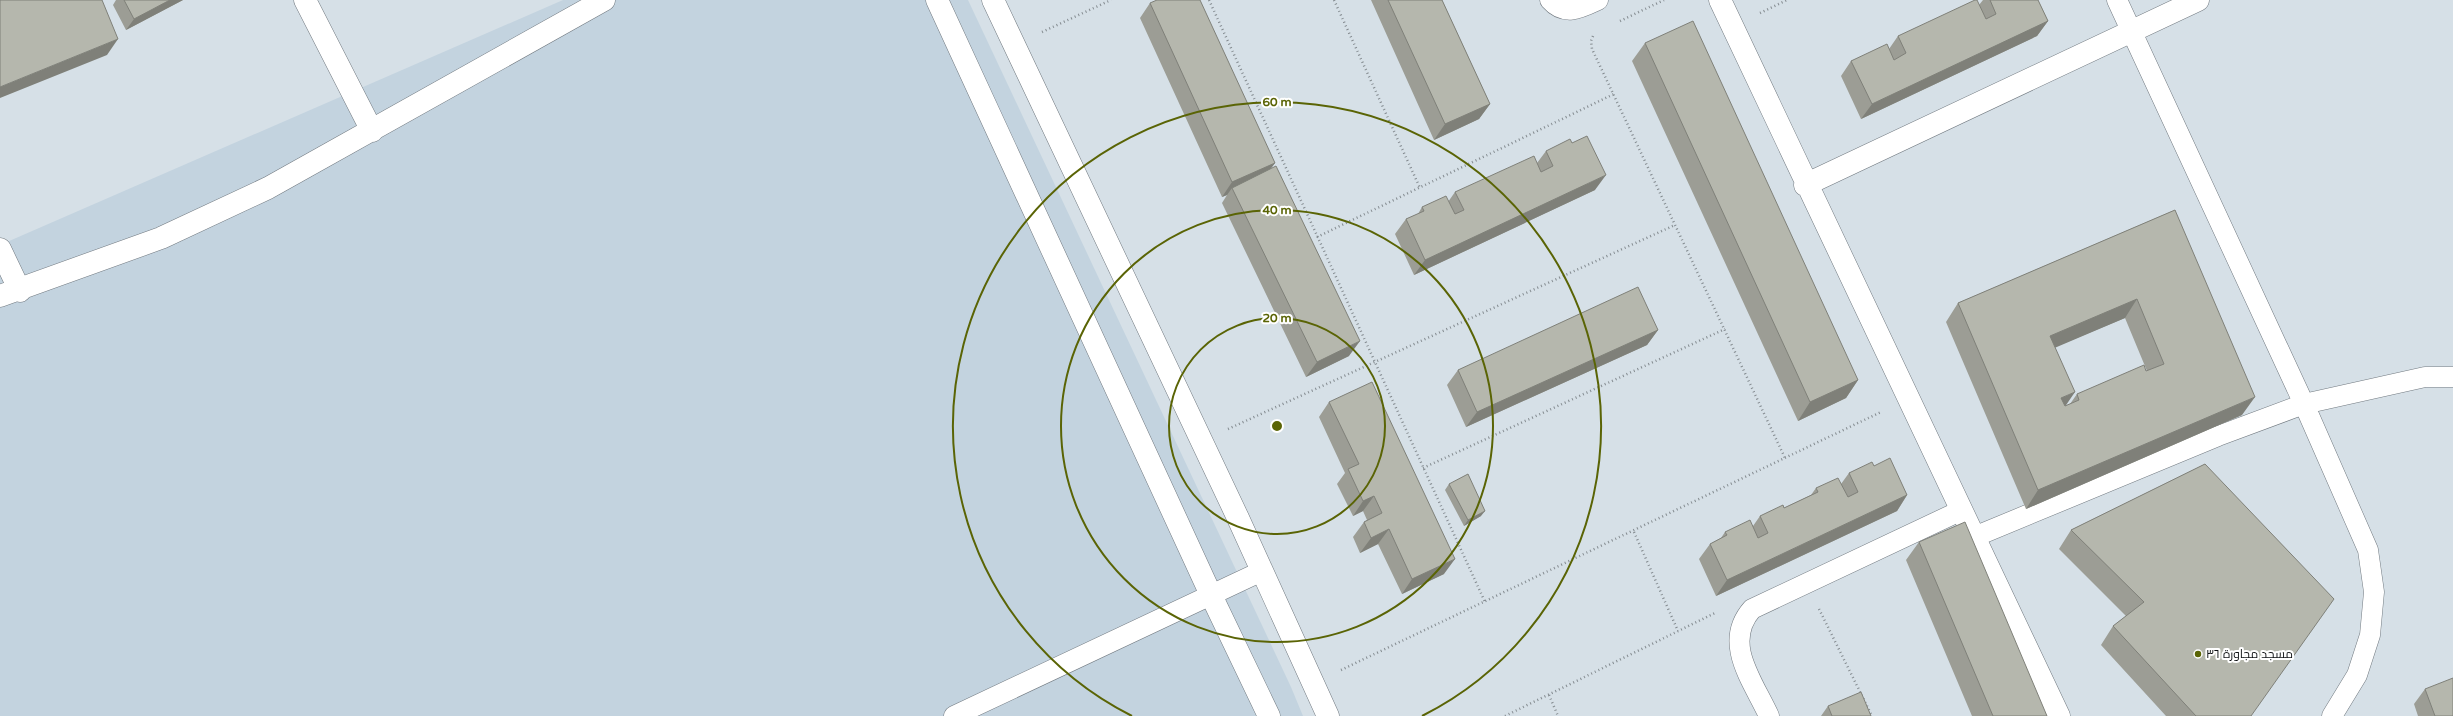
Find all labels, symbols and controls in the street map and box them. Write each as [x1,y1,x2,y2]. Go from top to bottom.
text: 60 m [1262,95,1292,109]
text: 40 m [1262,203,1292,217]
text: 20 m [1262,311,1292,325]
centre of rings [1270,419,1284,433]
place label: مسجد مجاورة ٣٦ [2206,647,2293,661]
marker: مسجد مجاورة ٣٦ [2193,649,2203,659]

